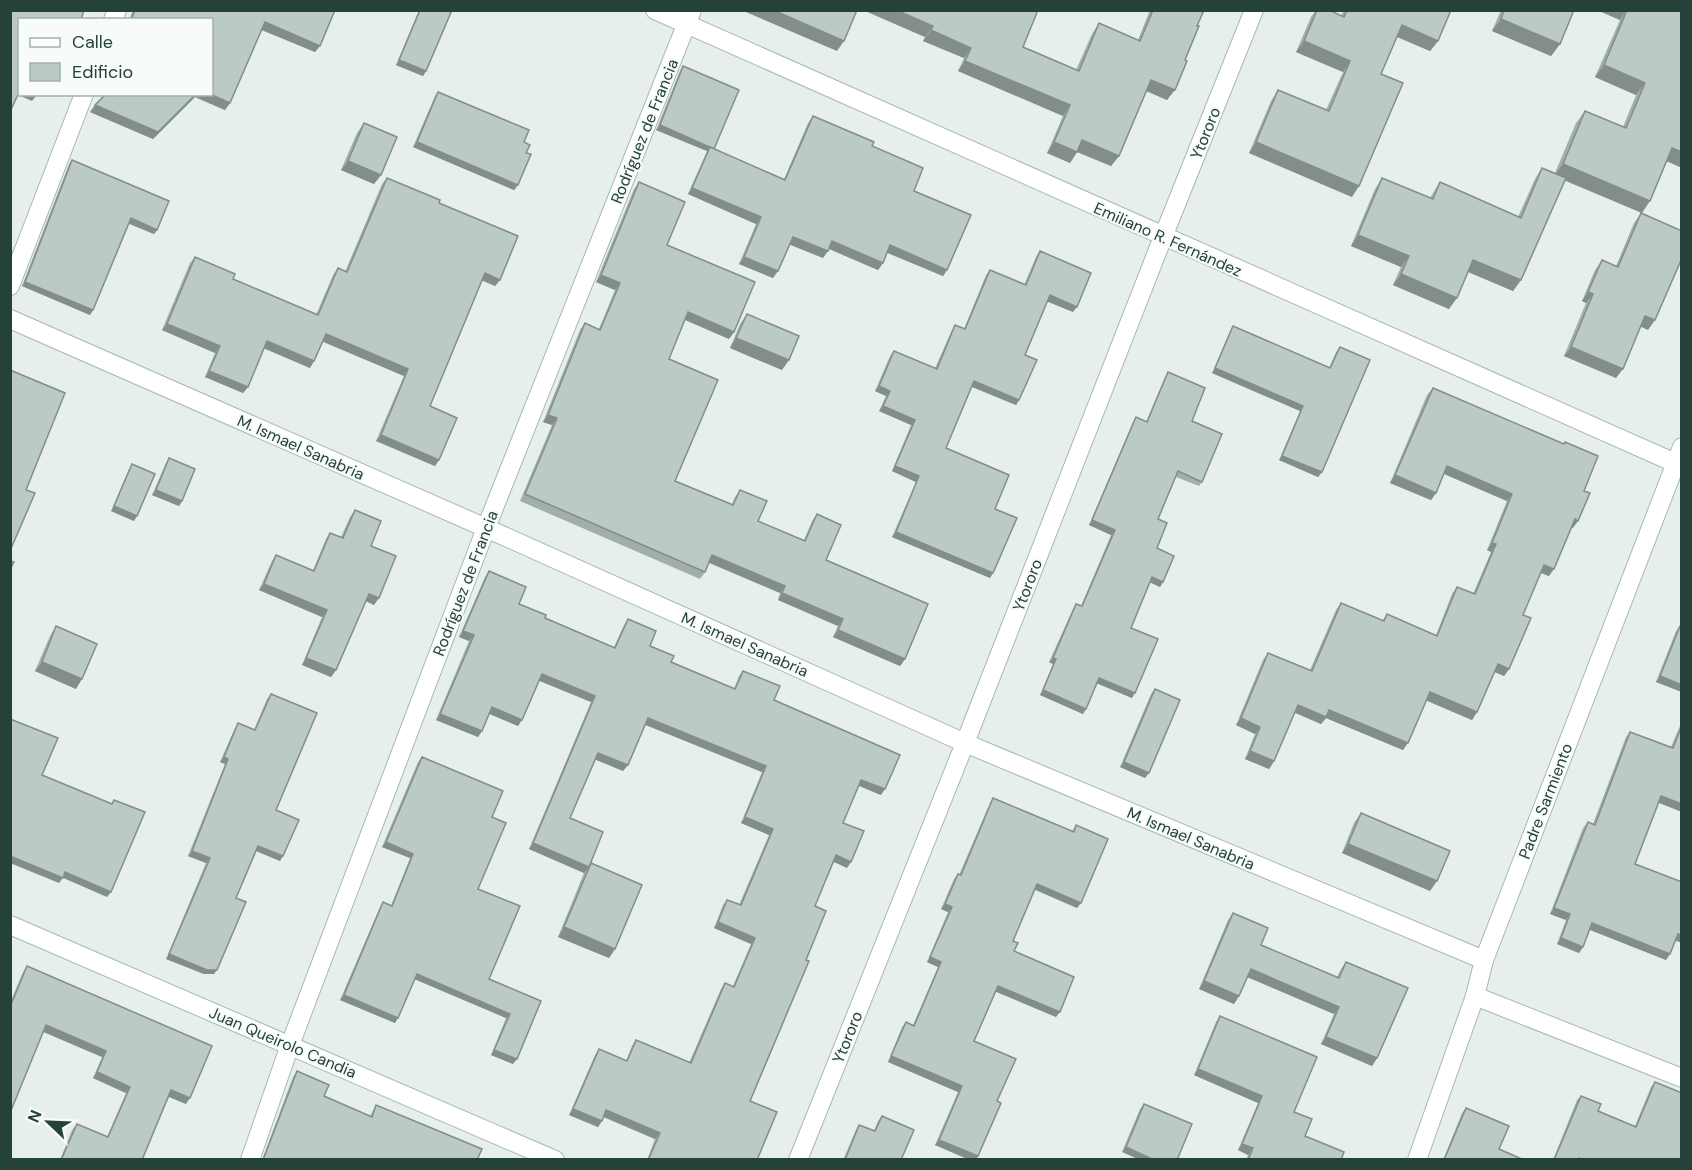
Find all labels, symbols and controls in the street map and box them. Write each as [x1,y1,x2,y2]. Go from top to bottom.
legend [18,18,213,96]
text: Calle [72,30,113,54]
street label: Rodríguez de Francia [606,56,683,207]
text: Edificio [72,60,133,84]
street label: Ytororo [1186,104,1225,162]
street label: Emiliano R. Fernández [1091,197,1245,282]
street label: M. Ismael Sanabria [234,410,368,485]
street label: Rodríguez de Francia [428,507,503,659]
street label: Ytororo [1008,556,1047,614]
street label: M. Ismael Sanabria [678,607,812,682]
street label: Padre Sarmiento [1514,740,1577,862]
street label: M. Ismael Sanabria [1124,802,1258,875]
street label: Juan Queirolo Candia [206,1002,360,1083]
street label: Ytororo [828,1008,867,1066]
north arrow [18,1092,78,1152]
text: N [23,1107,47,1126]

